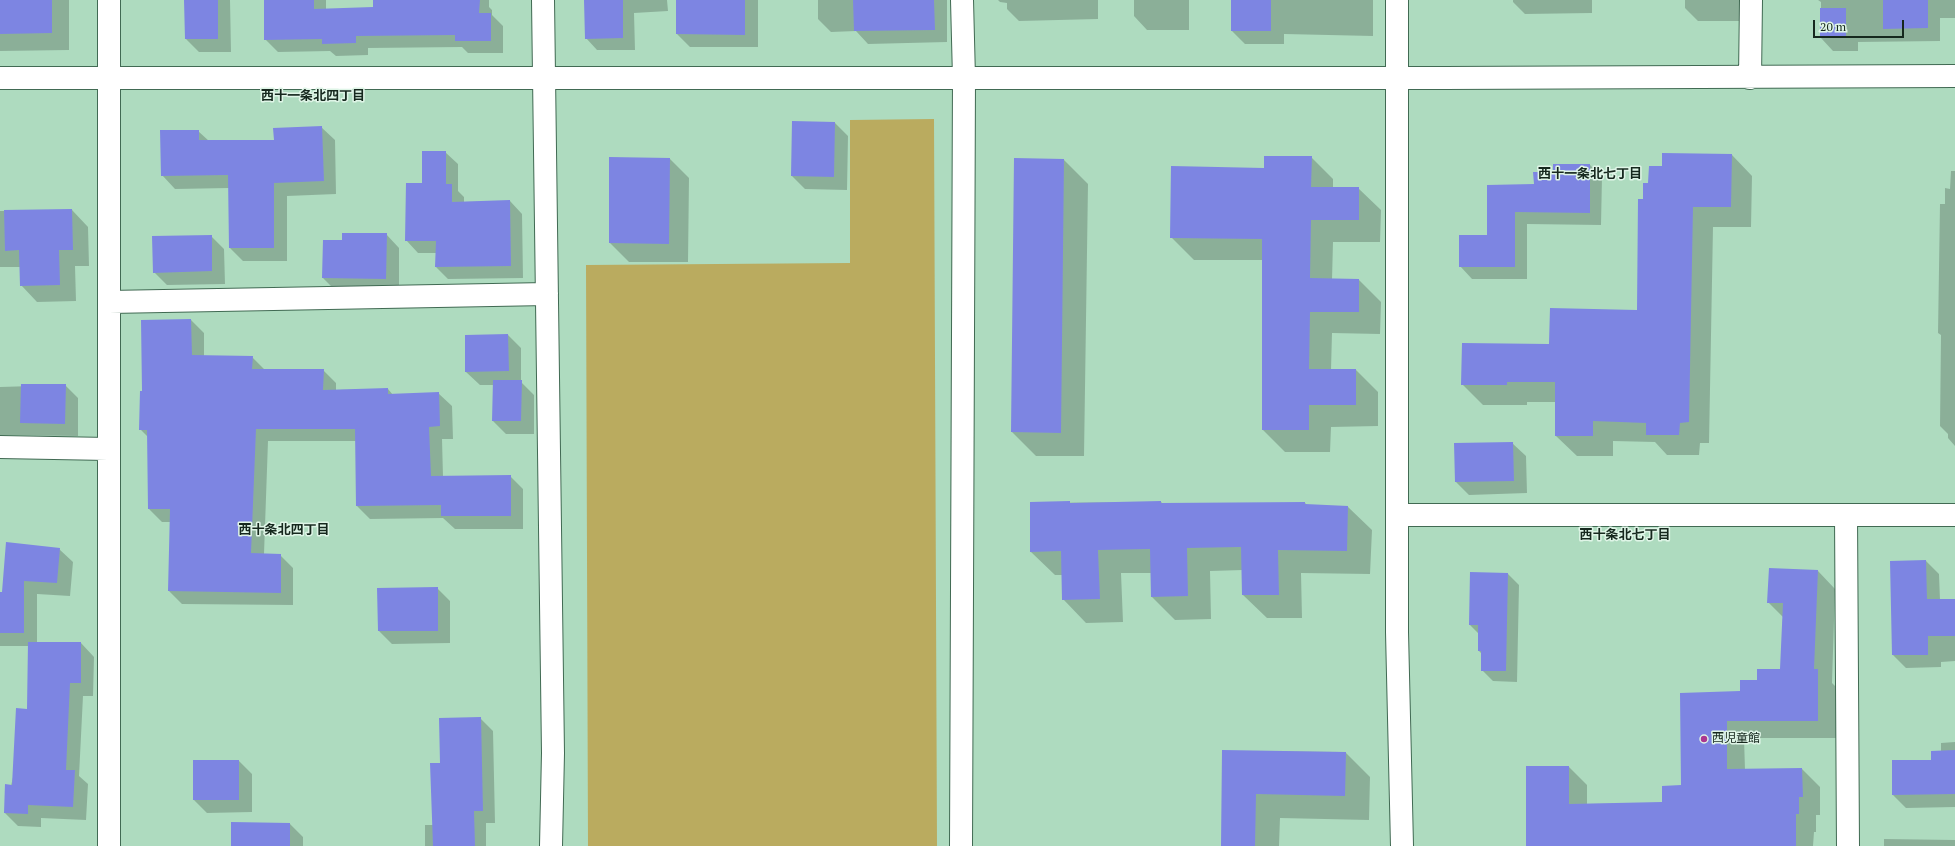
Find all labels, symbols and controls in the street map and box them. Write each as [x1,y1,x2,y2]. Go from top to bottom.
scale bar [1815,12,1906,38]
text: 20 m [1820,19,1846,34]
district label: 西十一条北四丁目 [261,88,365,104]
district label: 西十一条北七丁目 [1538,166,1642,182]
district label: 西十条北四丁目 [239,522,329,538]
district label: 西十条北七丁目 [1580,527,1670,543]
place label: 西児童館 [1712,732,1760,746]
marker: 西児童館 [1699,734,1709,744]

